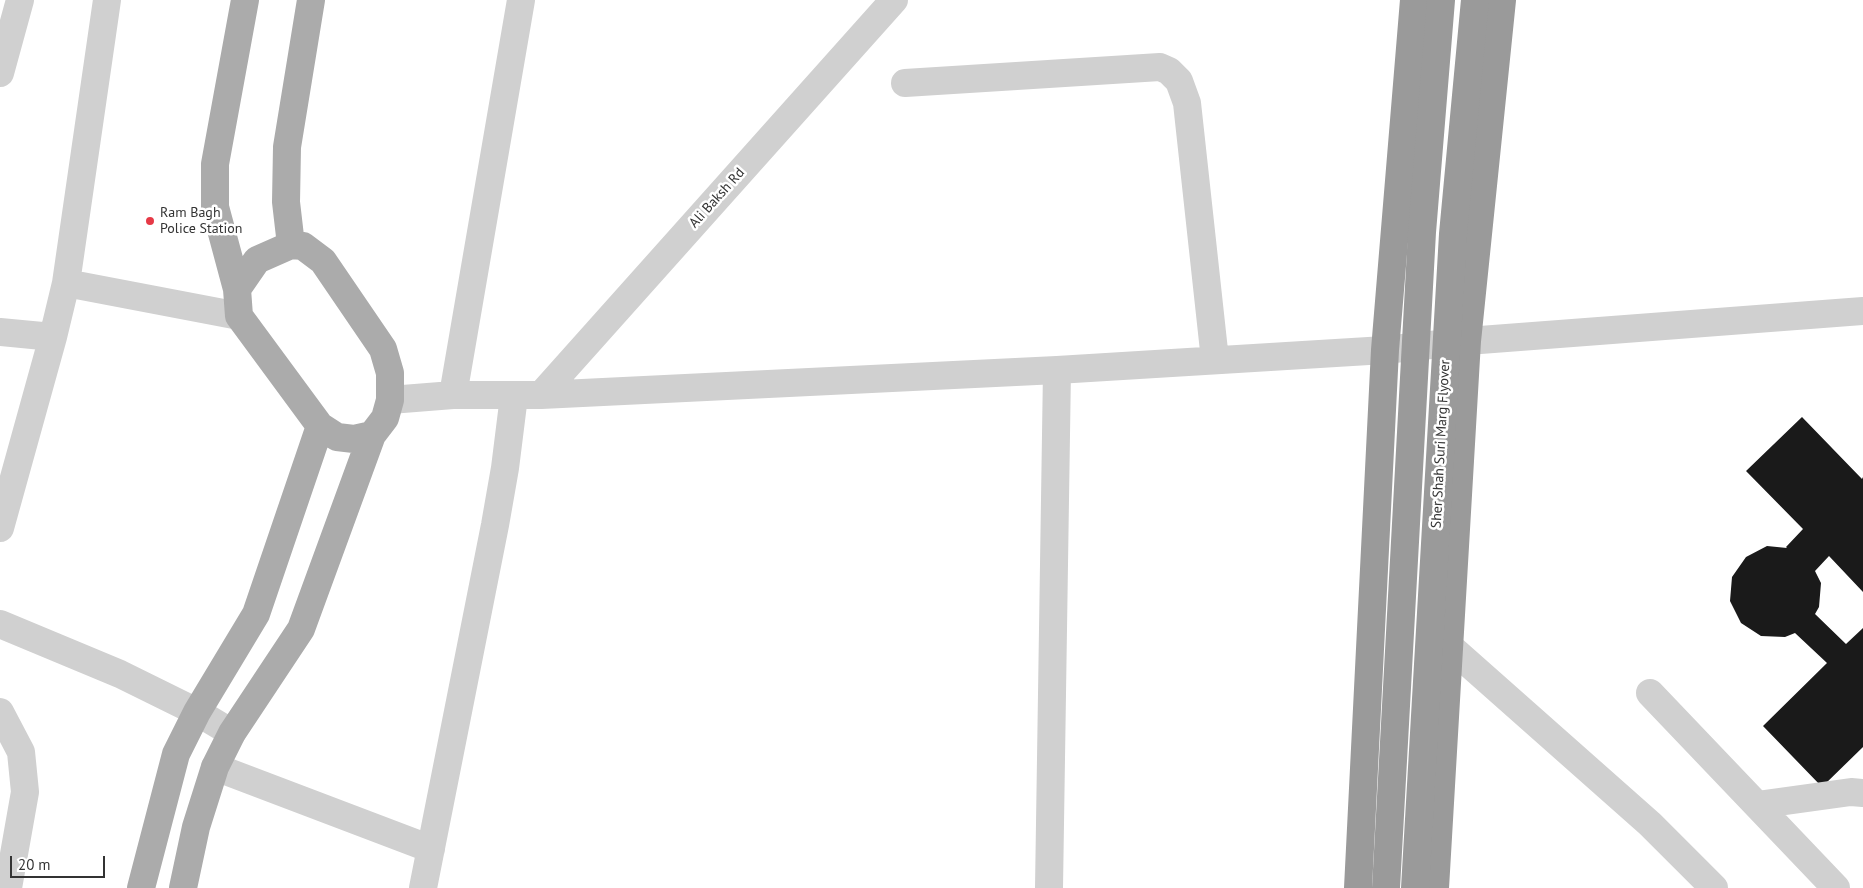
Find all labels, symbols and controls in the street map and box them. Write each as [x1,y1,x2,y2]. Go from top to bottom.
street label: Ali Baksh Rd [686,165,748,231]
place label: Ram Bagh Police Station [160,205,242,238]
marker: Ram Bagh Police Station [144,215,156,227]
street label: Sher Shah Suri Marg Flyover [1428,359,1454,529]
scale bar [12,846,108,878]
text: 20 m [18,855,51,874]

